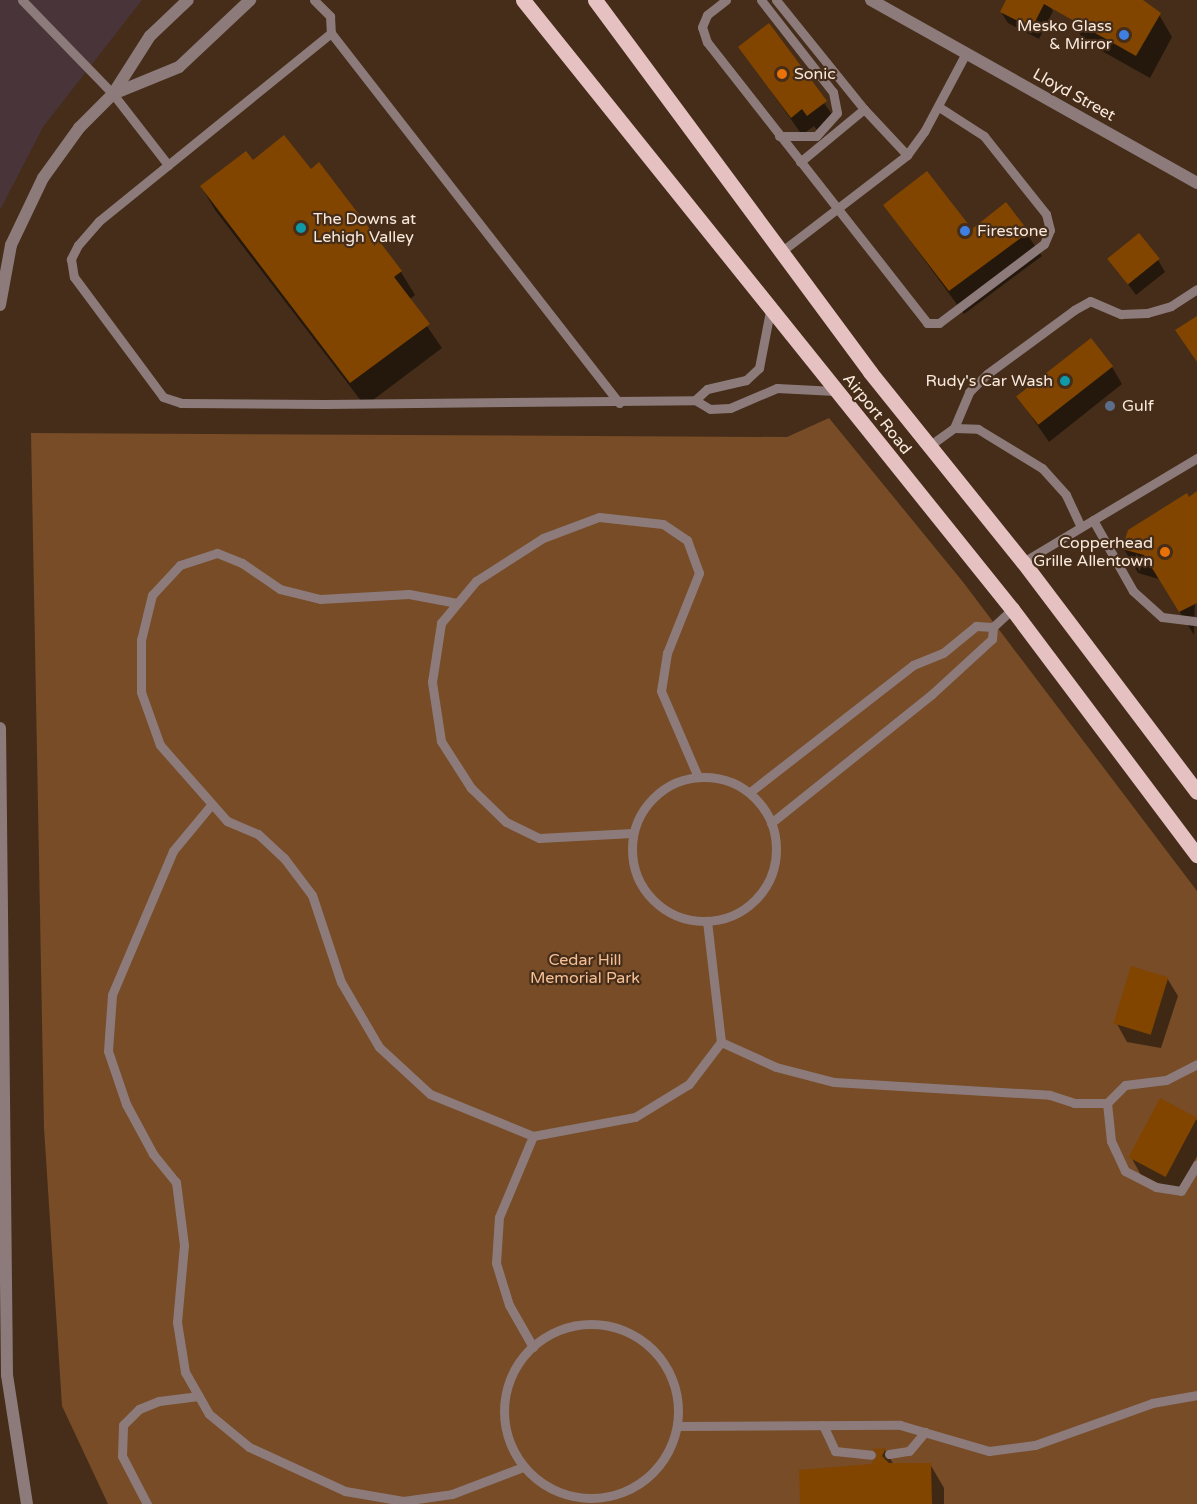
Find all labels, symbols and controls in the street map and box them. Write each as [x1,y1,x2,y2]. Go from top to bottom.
place label: Mesko Glass & Mirror [1017,16,1112,54]
marker: Mesko Glass & Mirror [1117,28,1131,42]
place label: Sonic [794,64,836,84]
street label: Lloyd Street [1029,64,1119,126]
marker: Sonic [775,67,789,81]
place label: The Downs at Lehigh Valley [313,209,416,247]
marker: The Downs at Lehigh Valley [294,221,308,235]
place label: Firestone [977,221,1048,241]
marker: Firestone [958,224,972,238]
street label: Airport Road [839,370,915,458]
place label: Rudy's Car Wash [925,371,1053,391]
marker: Rudy's Car Wash [1058,374,1072,388]
place label: Gulf [1122,396,1154,416]
marker: Gulf [1103,399,1117,413]
place label: Copperhead Grille Allentown [1033,533,1153,571]
marker: Copperhead Grille Allentown [1158,545,1172,559]
park label: Cedar Hill Memorial Park [530,950,640,988]

